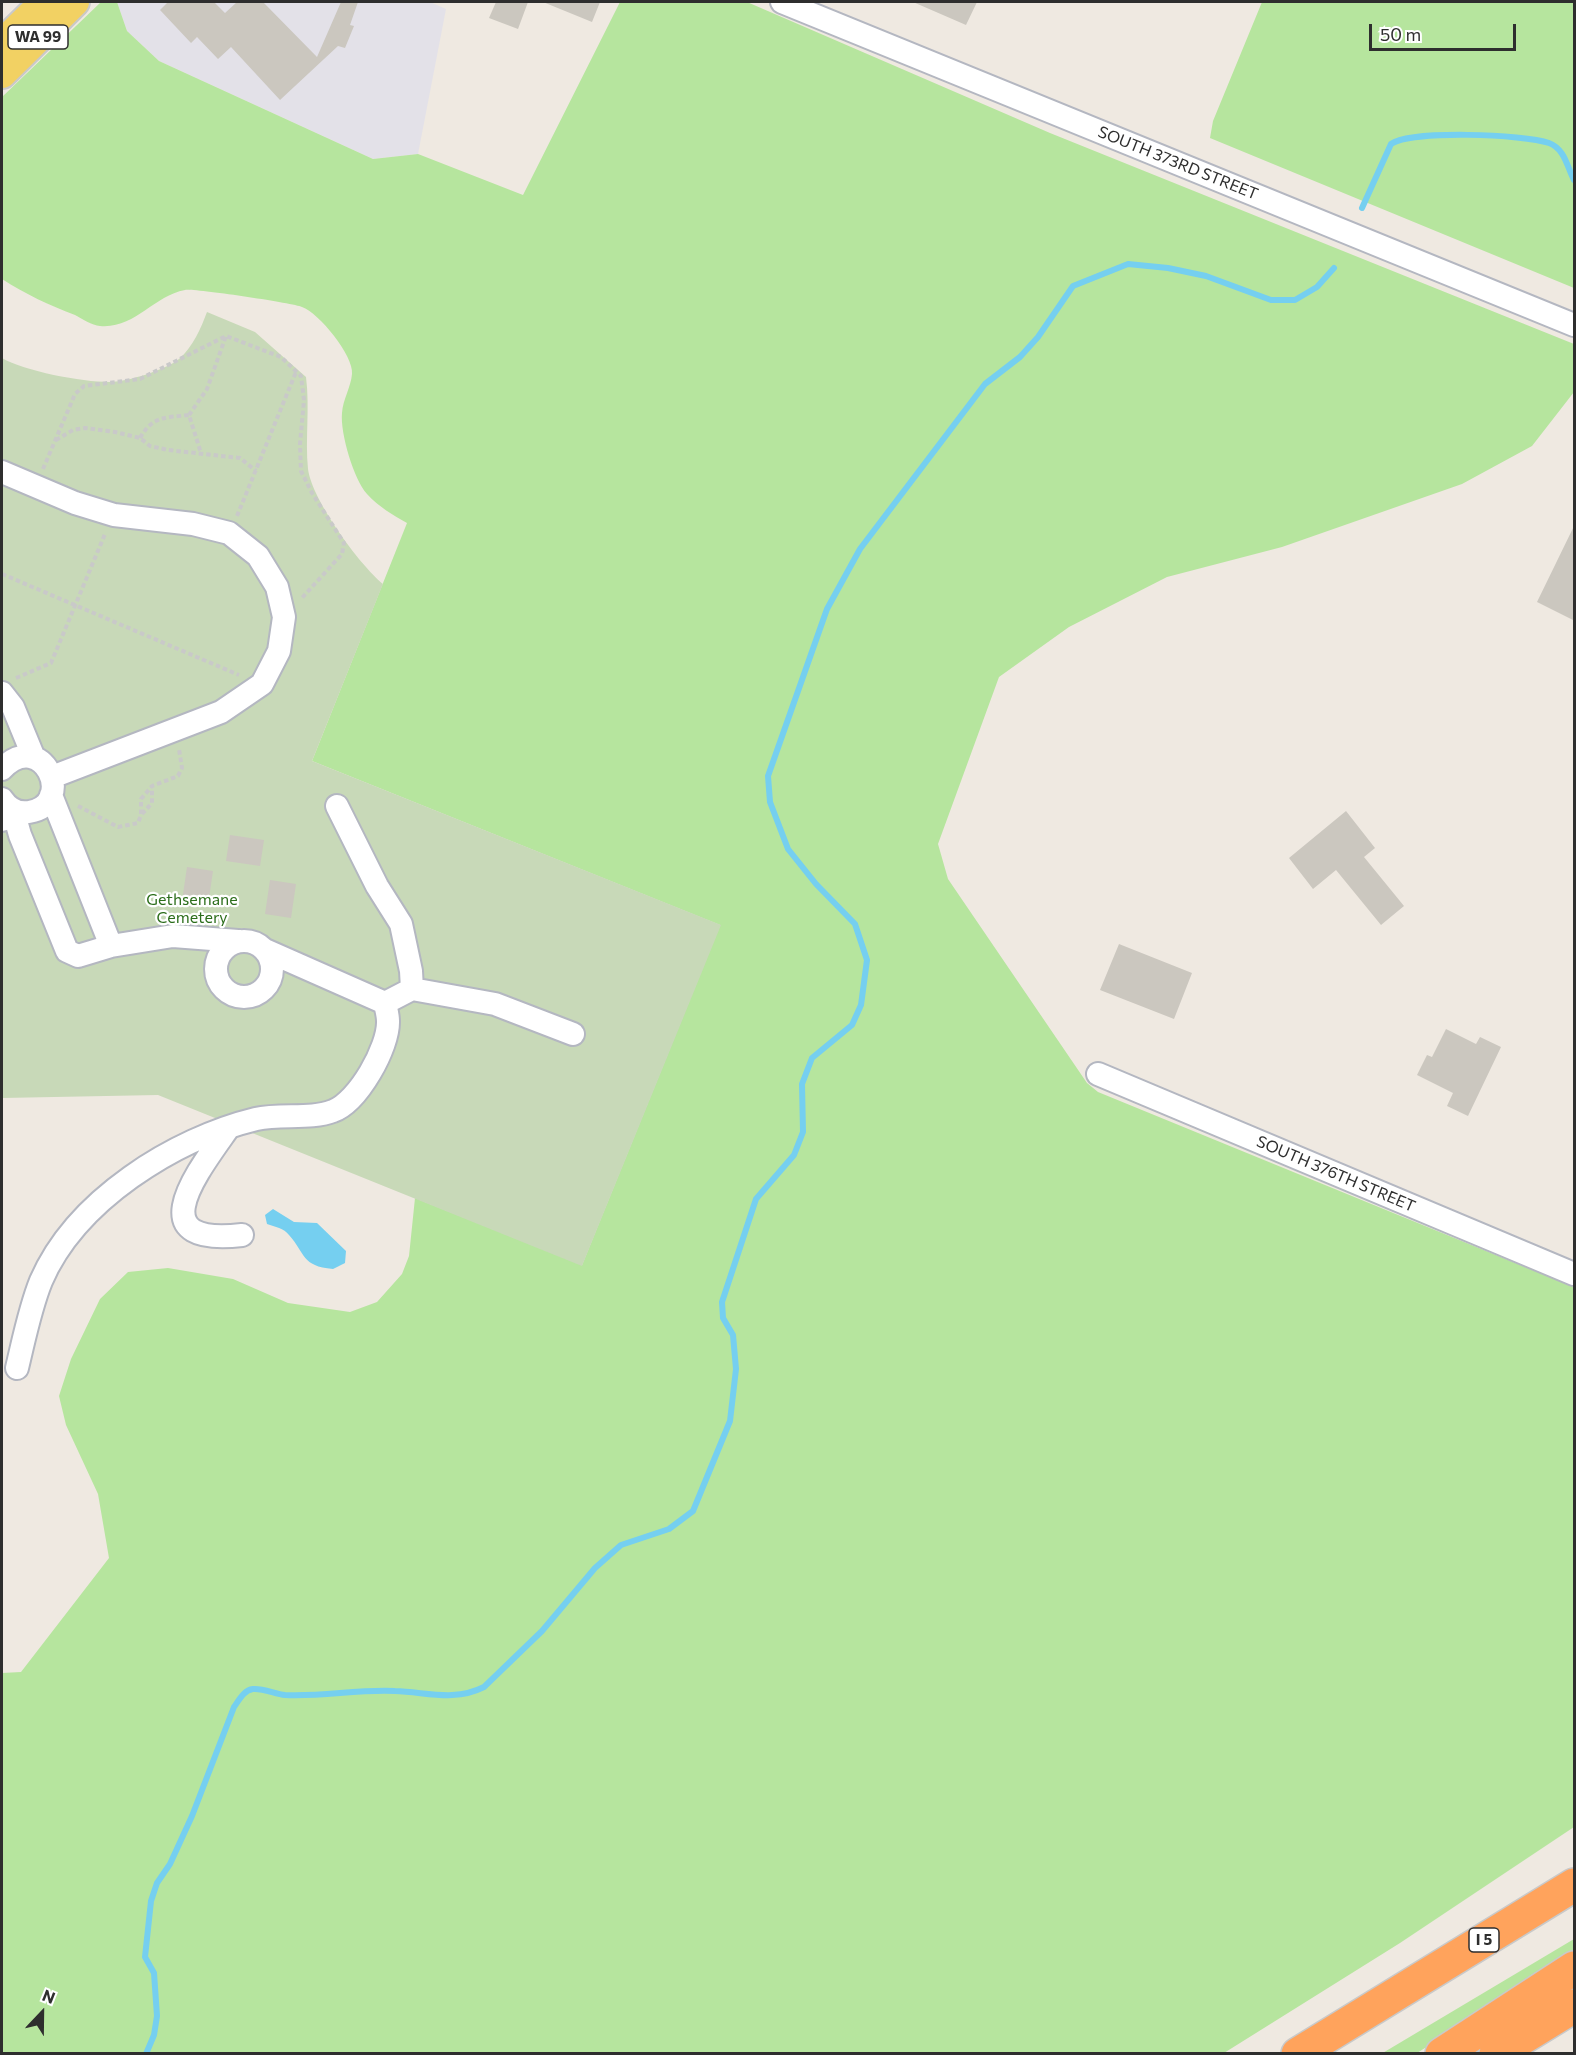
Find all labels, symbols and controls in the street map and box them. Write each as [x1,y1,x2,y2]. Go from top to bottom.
scale bar [1372,12,1519,50]
text: 50 m [1380,23,1421,45]
road number: WA 99 [8,25,68,49]
street label: SOUTH 373RD STREET [1095,122,1261,204]
park label: Gethsemane Cemetery [146,890,238,928]
street label: SOUTH 376TH STREET [1254,1132,1418,1216]
road number: I 5 [1469,1928,1499,1952]
north arrow [12,1983,72,2043]
text: N [40,1985,58,2007]

